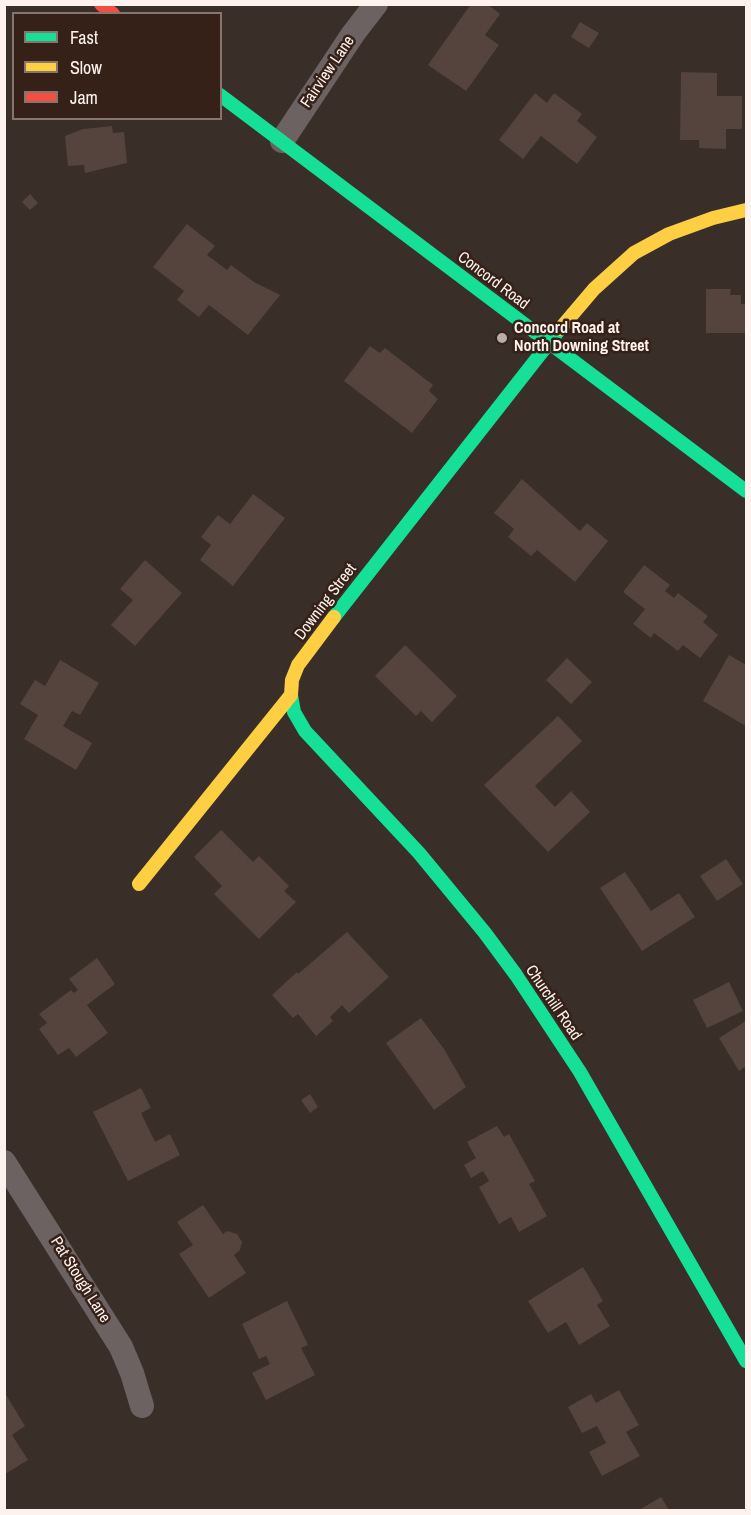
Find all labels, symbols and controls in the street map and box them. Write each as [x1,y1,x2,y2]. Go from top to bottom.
legend [12,12,222,120]
text: Fast [70,25,98,50]
street label: Fairview Lane [297,32,359,112]
text: Slow [70,55,102,80]
text: Jam [70,85,98,110]
street label: Concord Road [453,248,533,314]
place label: Concord Road at North Downing Street [514,319,649,357]
marker: Concord Road at North Downing Street [495,331,509,345]
street label: Downing Street [291,560,361,644]
street label: Churchill Road [521,962,585,1044]
street label: Pat Stough Lane [46,1233,114,1327]

